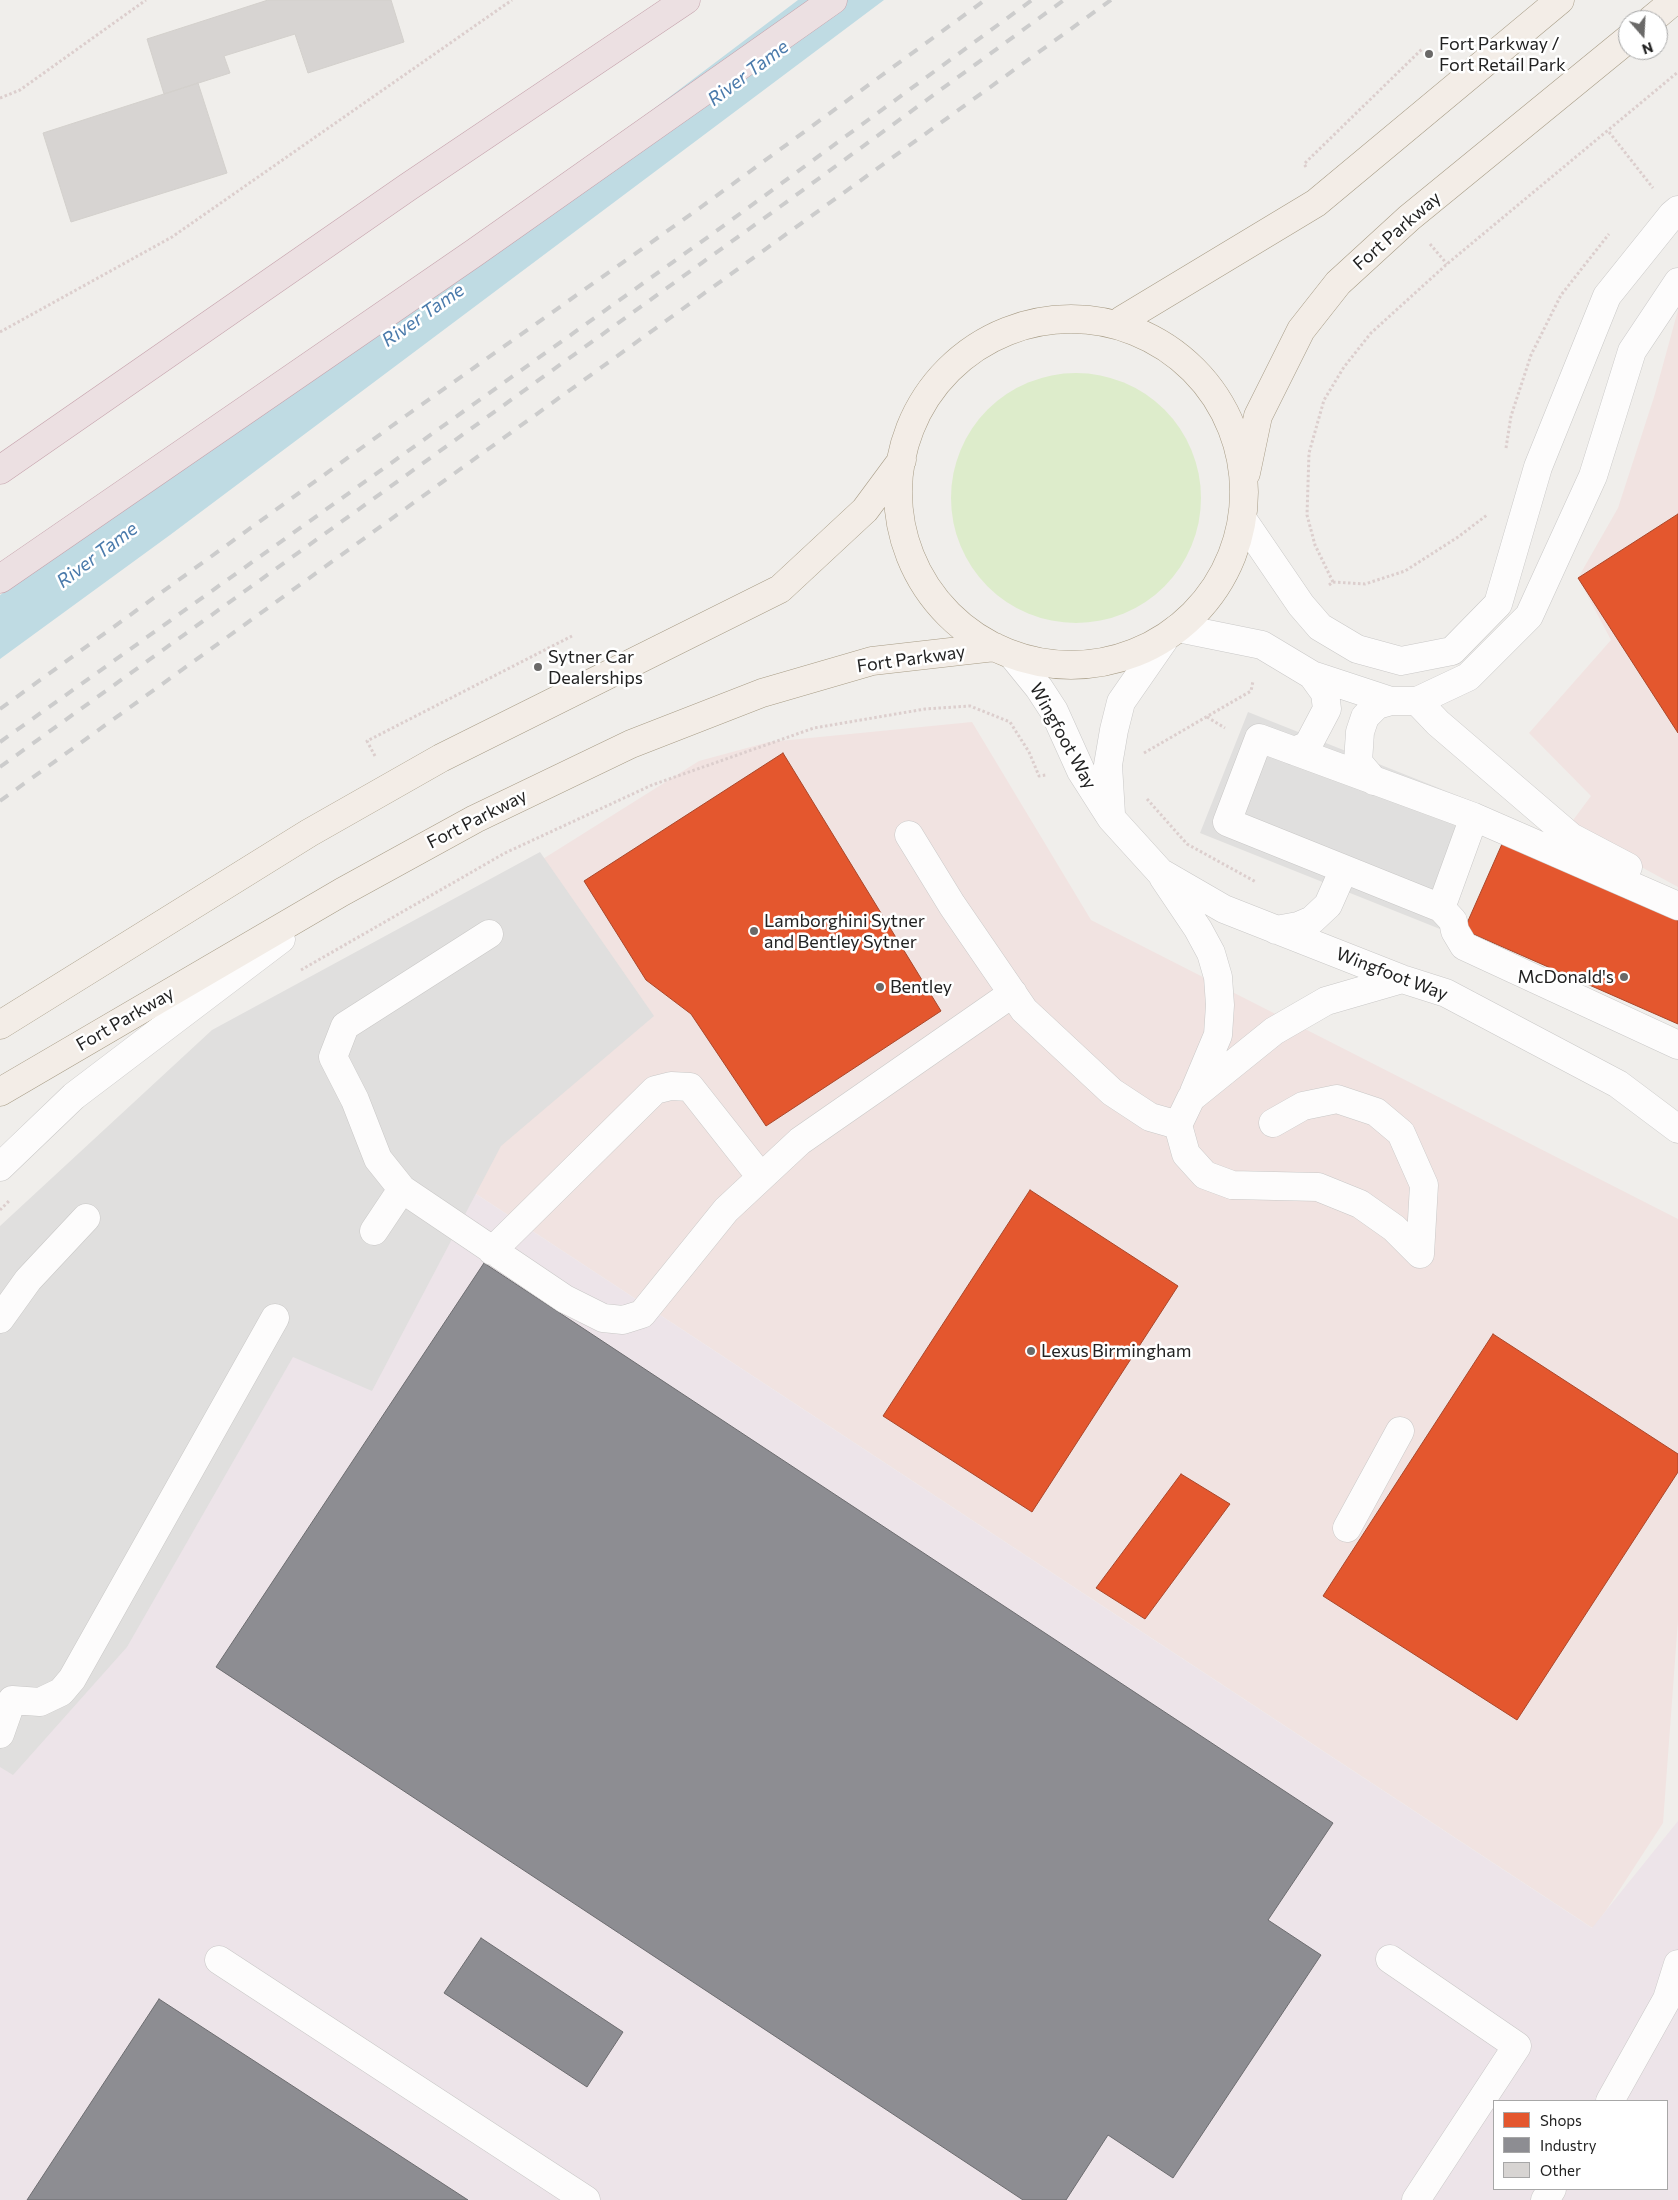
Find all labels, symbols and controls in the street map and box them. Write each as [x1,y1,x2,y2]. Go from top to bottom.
north arrow [1618,10,1668,60]
place label: Fort Parkway / Fort Retail Park [1439,33,1566,76]
water label: River Tame [703,35,793,111]
text: N [1640,39,1655,58]
marker: Fort Parkway / Fort Retail Park [1423,48,1435,60]
street label: Fort Parkway [1349,187,1445,275]
water label: River Tame [377,278,469,352]
water label: River Tame [52,517,142,593]
street label: Fort Parkway [855,641,967,677]
place label: Sytner Car Dealerships [548,646,643,689]
marker: Sytner Car Dealerships [532,661,544,673]
street label: Wingfoot Way [1025,679,1101,793]
street label: Fort Parkway [423,785,531,853]
place label: Lamborghini Sytner and Bentley Sytner [764,910,925,952]
marker: Lamborghini Sytner and Bentley Sytner [748,925,760,937]
street label: Wingfoot Way [1333,943,1451,1005]
place label: McDonald's [1517,966,1614,988]
marker: McDonald's [1618,971,1630,983]
place label: Bentley [890,976,952,998]
marker: Bentley [874,981,886,993]
street label: Fort Parkway [72,982,178,1056]
place label: Lexus Birmingham [1041,1340,1191,1362]
marker: Lexus Birmingham [1025,1345,1037,1357]
legend [1493,2100,1668,2190]
text: Shops [1540,2111,1582,2129]
text: Industry [1540,2136,1597,2154]
text: Other [1540,2161,1581,2179]

